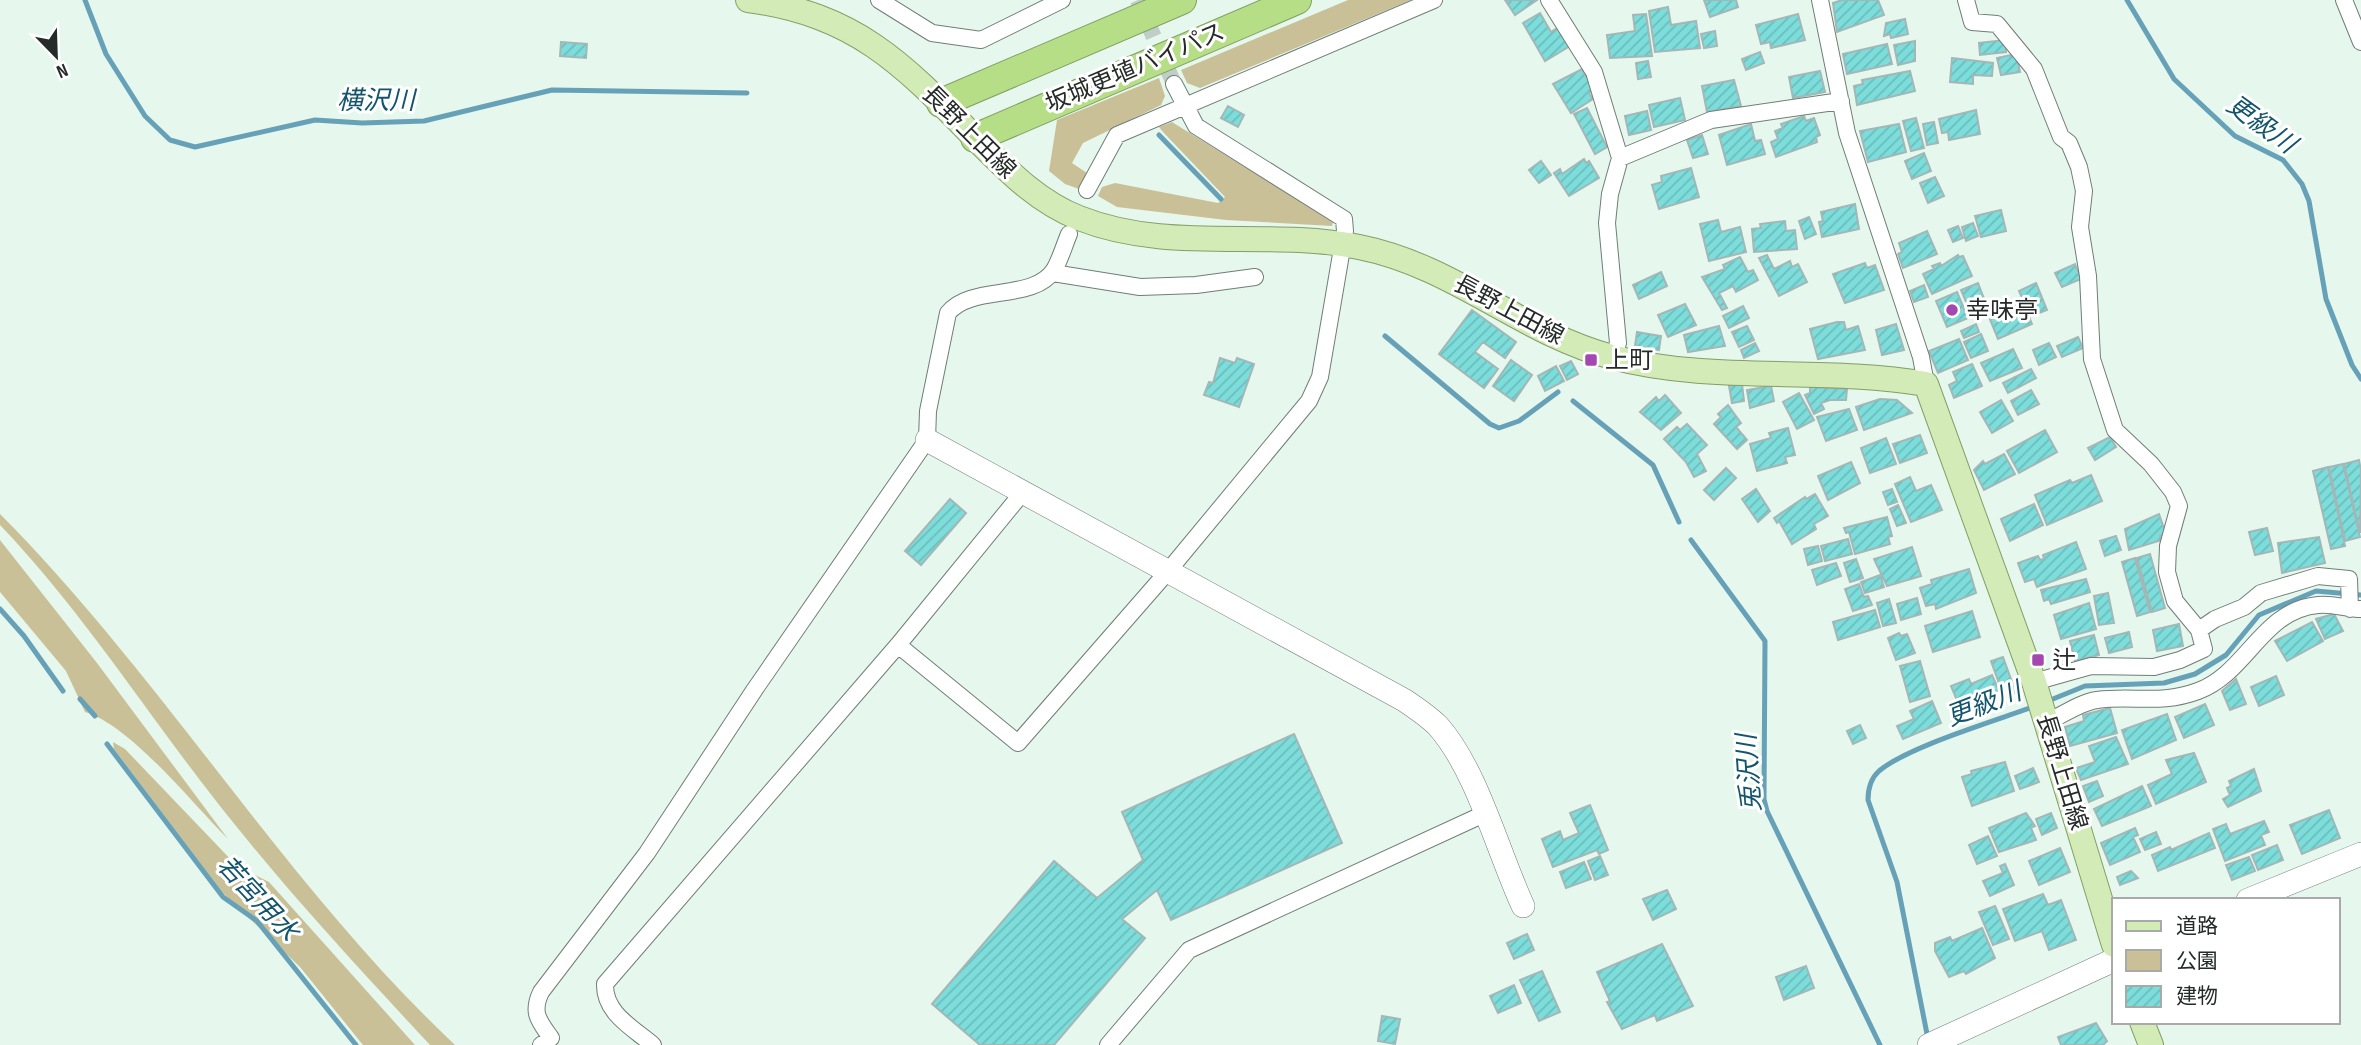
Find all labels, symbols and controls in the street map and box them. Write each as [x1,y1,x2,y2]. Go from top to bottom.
street label: 坂城更埴バイパス [1041,17,1229,119]
north arrow [21,21,91,91]
text: N [53,58,71,83]
street label: 長野上田線 [916,79,1022,185]
water label: 横沢川 [337,86,418,117]
water label: 更級川 [2220,90,2304,162]
street label: 長野上田線 [1449,269,1569,351]
place label: 幸味亭 [1966,296,2038,325]
marker: 幸味亭 [1944,302,1960,318]
place label: 上町 [1605,346,1653,375]
marker: 上町 [1583,352,1599,368]
place label: 辻 [2052,646,2076,675]
marker: 辻 [2030,652,2046,668]
water label: 更級川 [1942,675,2029,733]
street label: 長野上田線 [2031,710,2093,834]
water label: 兎沢川 [1732,730,1768,813]
water label: 若宮用水 [210,850,306,950]
legend [2112,898,2340,1024]
text: 道路 [2176,914,2218,939]
text: 公園 [2176,949,2218,974]
text: 建物 [2176,984,2218,1009]

